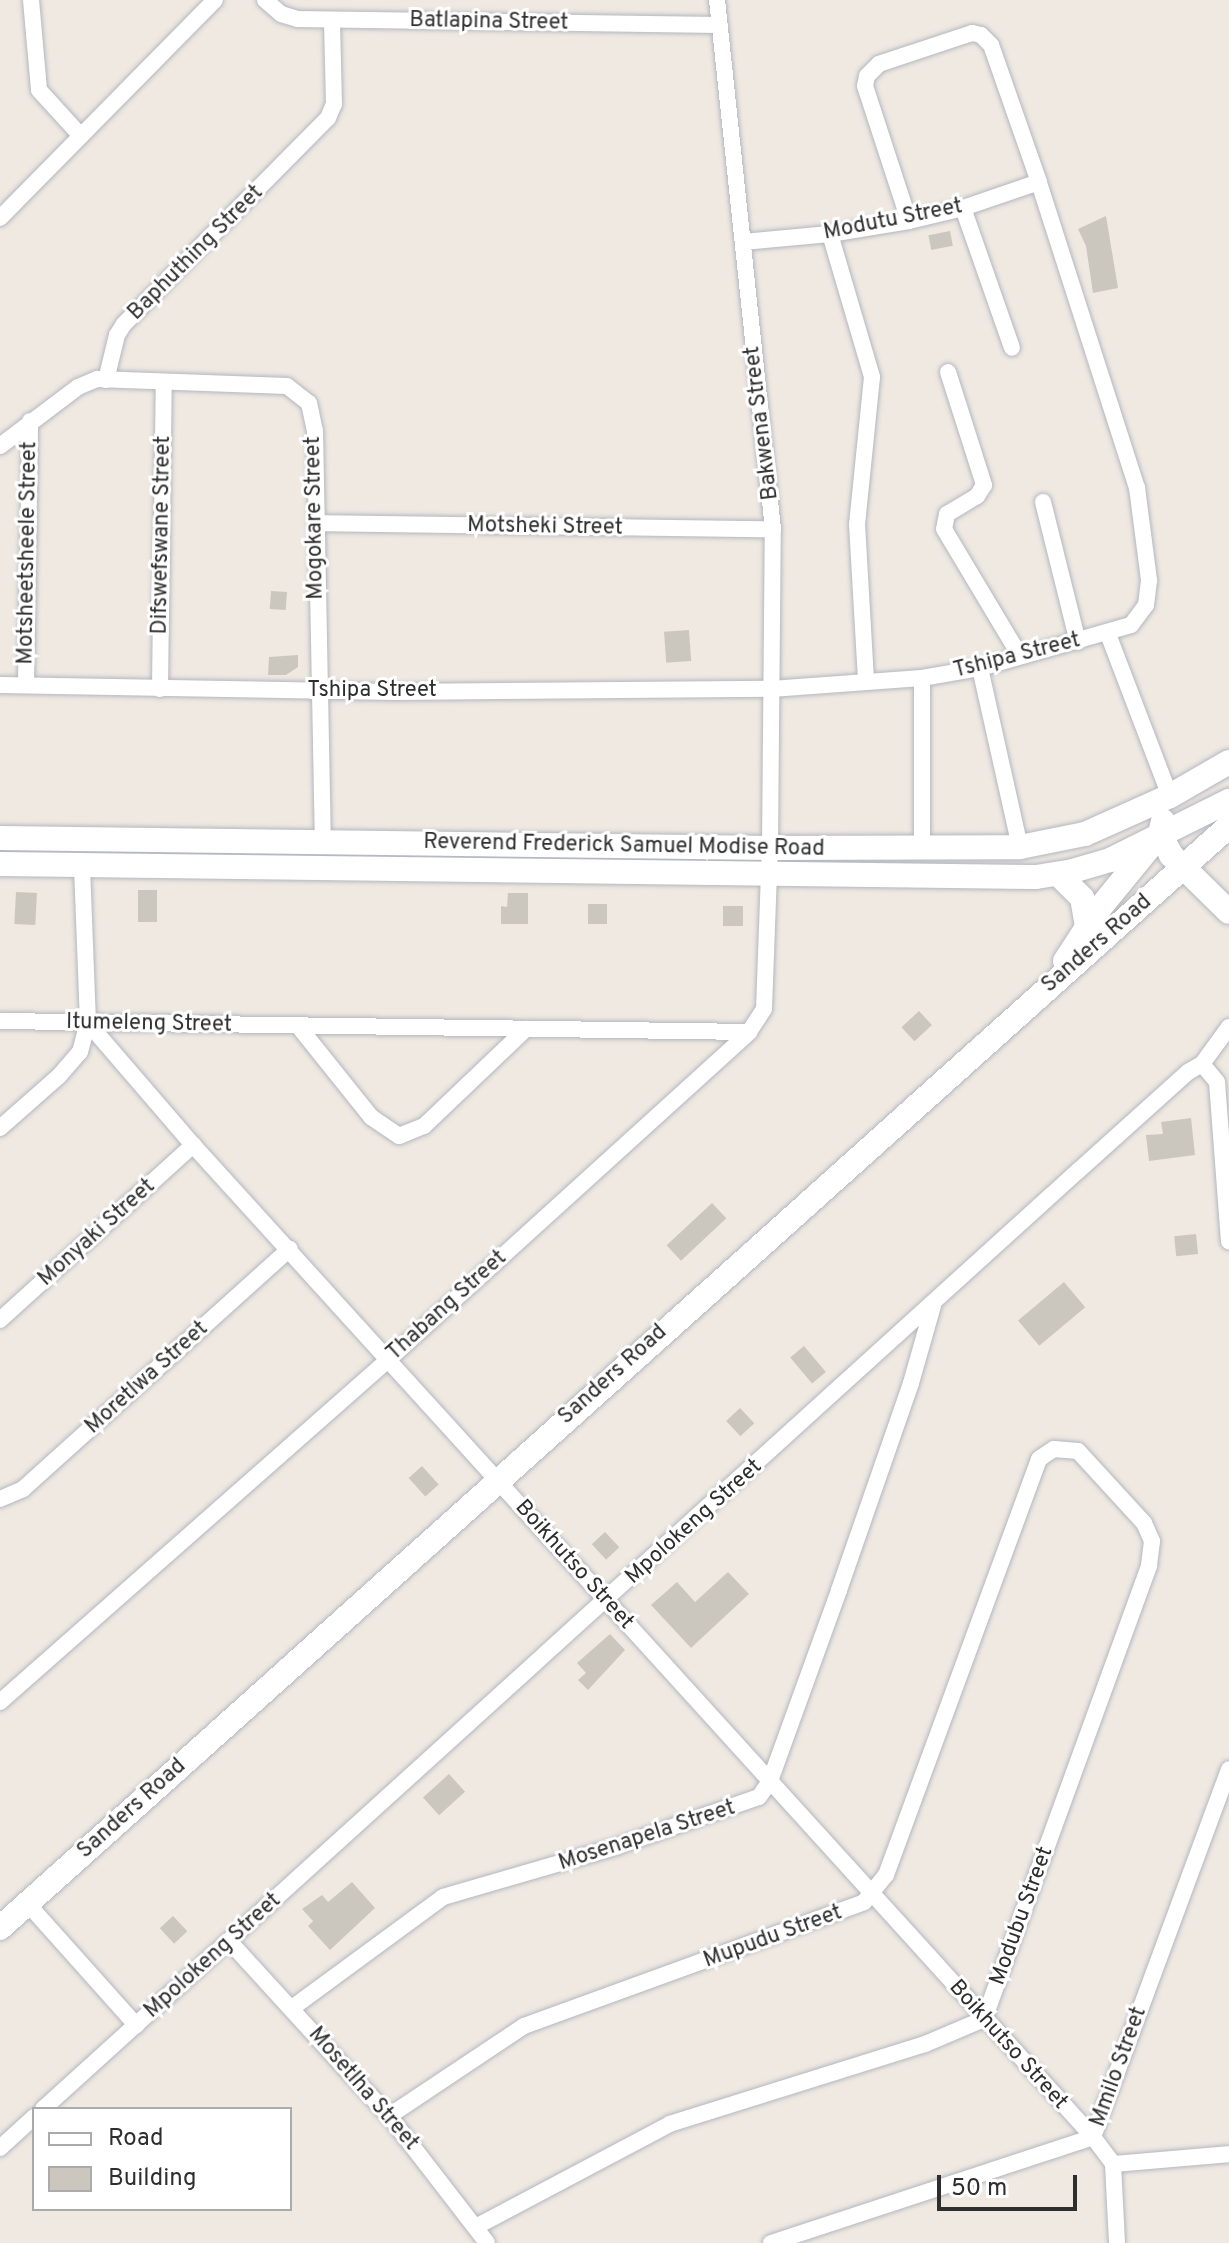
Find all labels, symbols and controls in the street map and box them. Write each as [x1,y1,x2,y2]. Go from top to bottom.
street label: Batlapina Street [409,7,569,37]
street label: Baphuthing Street [123,180,269,326]
street label: Modutu Street [821,194,965,246]
street label: Bakwena Street [739,345,785,501]
street label: Difswefswane Street [147,435,177,635]
street label: Mogokare Street [300,436,330,600]
street label: Motsheetsheele Street [13,441,43,665]
street label: Motsheki Street [467,512,623,542]
street label: Tshipa Street [951,628,1083,684]
street label: Tshipa Street [307,678,437,704]
street label: Reverend Frederick Samuel Modise Road [423,829,825,863]
street label: Sanders Road [1037,889,1157,999]
street label: Itumeleng Street [66,1009,232,1039]
street label: Monyaki Street [33,1174,161,1292]
street label: Thabang Street [382,1245,512,1367]
street label: Moretlwa Street [80,1316,214,1440]
street label: Sanders Road [553,1319,673,1431]
street label: Mpolokeng Street [620,1454,768,1590]
street label: Boikhutso Street [509,1495,639,1635]
street label: Sanders Road [72,1753,192,1865]
street label: Mosenapela Street [555,1795,739,1877]
street label: Modubu Street [985,1843,1059,1989]
street label: Mpolokeng Street [139,1888,287,2024]
street label: Mupudu Street [700,1900,846,1974]
street label: Boikhutso Street [943,1975,1073,2115]
street label: Mmilo Street [1085,2003,1153,2131]
street label: Mosetlha Street [302,2022,424,2156]
legend [32,2107,292,2211]
text: Road [108,2124,164,2154]
scale bar [941,2159,1081,2209]
text: Building [108,2164,197,2194]
text: 50 m [951,2174,1007,2204]

